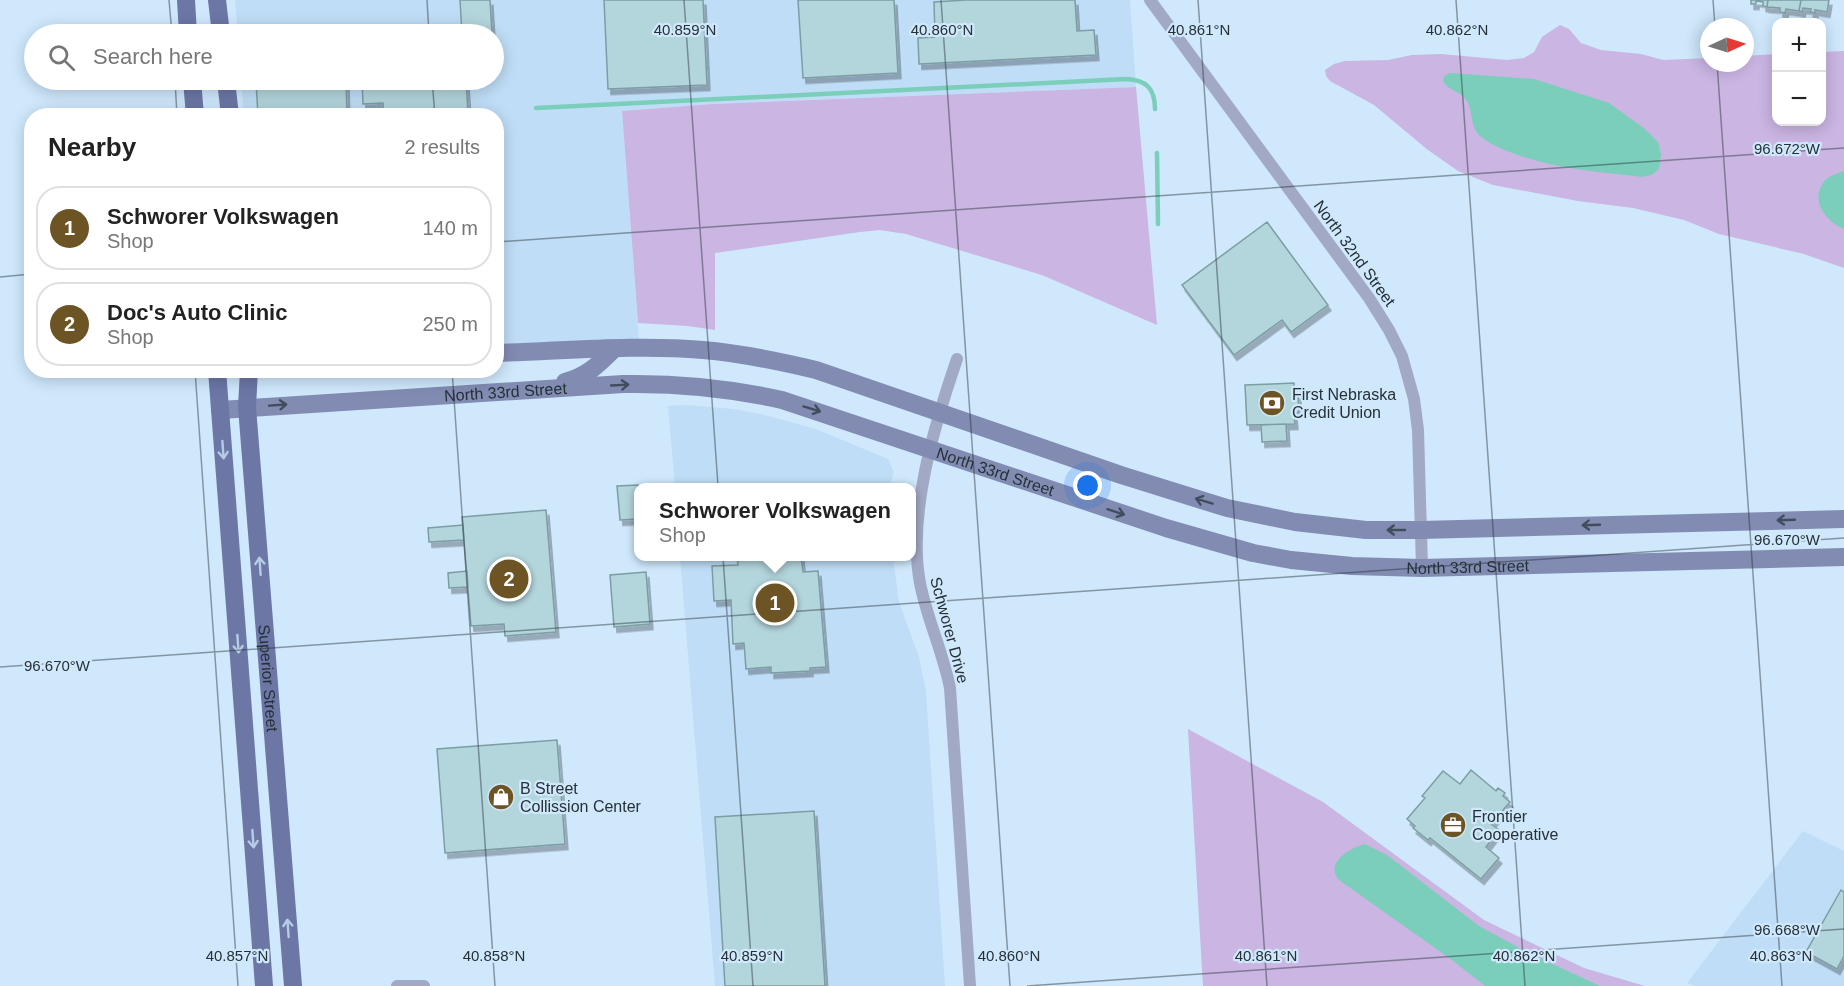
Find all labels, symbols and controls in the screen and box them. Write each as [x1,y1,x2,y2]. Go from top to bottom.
north arrow [1700,18,1754,72]
map controls [1772,18,1826,126]
button: + [1772,18,1826,72]
text: 40.859°N [654,21,716,38]
text: 40.860°N [911,21,973,38]
text: 40.861°N [1168,21,1230,38]
text: 40.862°N [1426,21,1488,38]
search box [24,24,504,90]
icon: search [45,41,78,74]
text: Search here [93,44,213,69]
button: − [1772,72,1826,126]
text: Nearby [48,132,136,162]
text: 2 results [404,136,480,158]
text: 96.672°W [1754,140,1821,157]
street label: North 32nd Street [1311,197,1399,310]
text: Schworer Volkswagen [107,204,339,229]
text: 1 [64,217,75,239]
text: 140 m [422,217,478,239]
text: Shop [107,230,154,252]
text: Doc's Auto Clinic [107,300,287,325]
text: 2 [64,313,75,335]
text: 250 m [422,313,478,335]
text: Shop [107,326,154,348]
one-way arrow [609,379,629,390]
street label: North 33rd Street [444,380,568,405]
place label: First Nebraska Credit Union [1292,386,1396,421]
bank icon: First Nebraska Credit Union [1257,388,1287,418]
one-way arrow [268,399,288,410]
one-way arrow [802,404,821,415]
one-way arrow [218,439,229,459]
street label: North 33rd Street [934,444,1057,499]
your location [1073,471,1102,500]
popup [634,483,916,561]
one-way arrow [1195,495,1214,506]
text: Schworer Volkswagen [659,498,891,523]
one-way arrow [1106,508,1125,519]
one-way arrow [1776,515,1796,526]
one-way arrow [1581,520,1601,531]
text: Shop [659,524,706,546]
one-way arrow [1386,524,1406,536]
text: 96.670°W [1754,531,1821,548]
one-way arrow [254,556,265,576]
pin: 2 [490,556,528,602]
street label: North 33rd Street [1406,557,1530,577]
street label: Schworer Drive [927,575,972,685]
pin: 1 [756,580,794,626]
street label: Superior Street [255,624,281,733]
one-way arrow [233,634,244,654]
text: 96.670°W [24,657,91,674]
place label: B Street Collission Center [520,780,642,815]
shop icon: B Street Collission Center [486,782,516,812]
place label: Frontier Cooperative [1472,808,1558,843]
office icon: Frontier Cooperative [1438,810,1468,840]
one-way arrow [247,828,258,848]
one-way arrow [282,918,293,938]
text: 96.668°W [1754,921,1821,938]
text: 40.857°N [206,947,268,964]
text: 40.858°N [463,947,525,964]
text: 40.859°N [721,947,783,964]
text: 40.860°N [978,947,1040,964]
text: 40.861°N [1235,947,1297,964]
text: 40.862°N [1493,947,1555,964]
text: 40.863°N [1750,947,1812,964]

